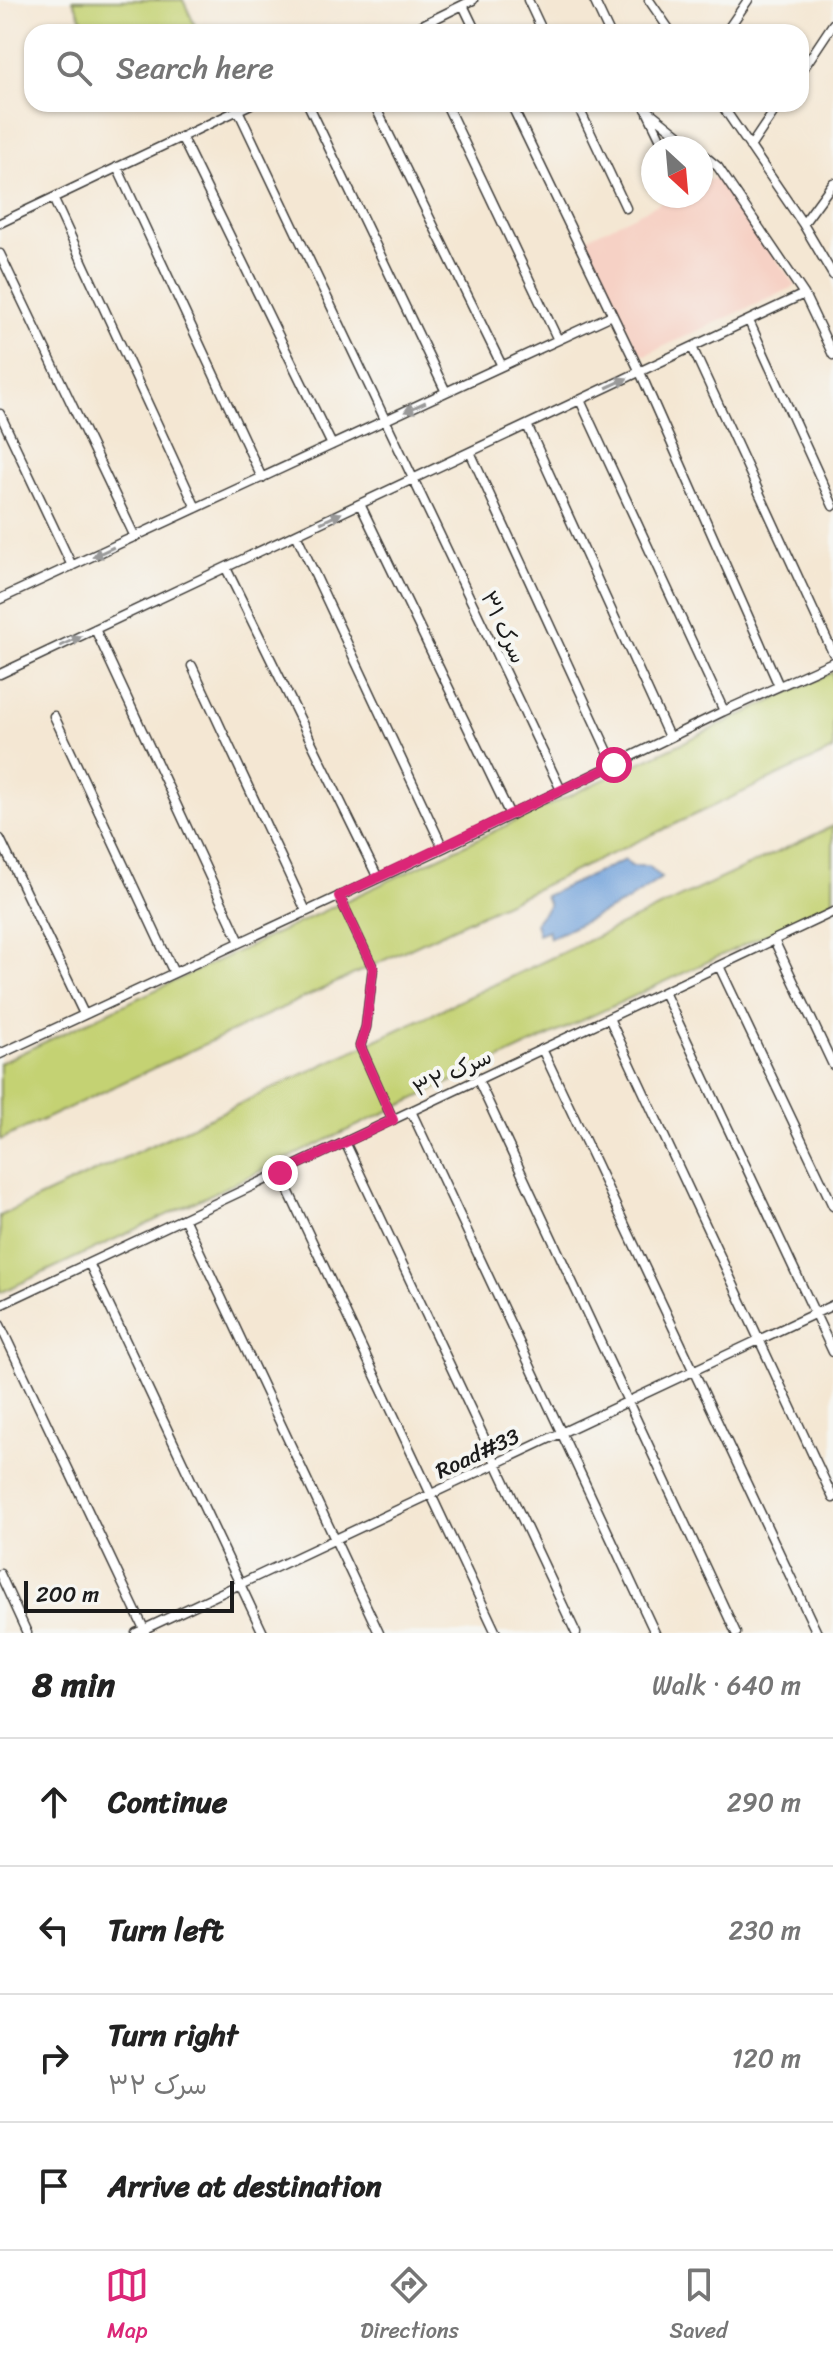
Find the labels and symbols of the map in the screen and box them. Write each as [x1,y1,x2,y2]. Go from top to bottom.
north arrow [641,136,713,208]
one-way arrow [605,376,628,390]
one-way arrow [403,400,426,414]
one-way arrow [319,511,343,525]
one-way arrow [91,545,114,558]
street label: سرک ۳۱ [470,584,537,670]
one-way arrow [59,634,82,648]
route start [596,747,632,783]
street label: سرک ۳۲ [406,1037,498,1108]
route end [262,1155,298,1191]
street label: Road#33 [429,1417,526,1490]
scale bar [24,1577,234,1613]

